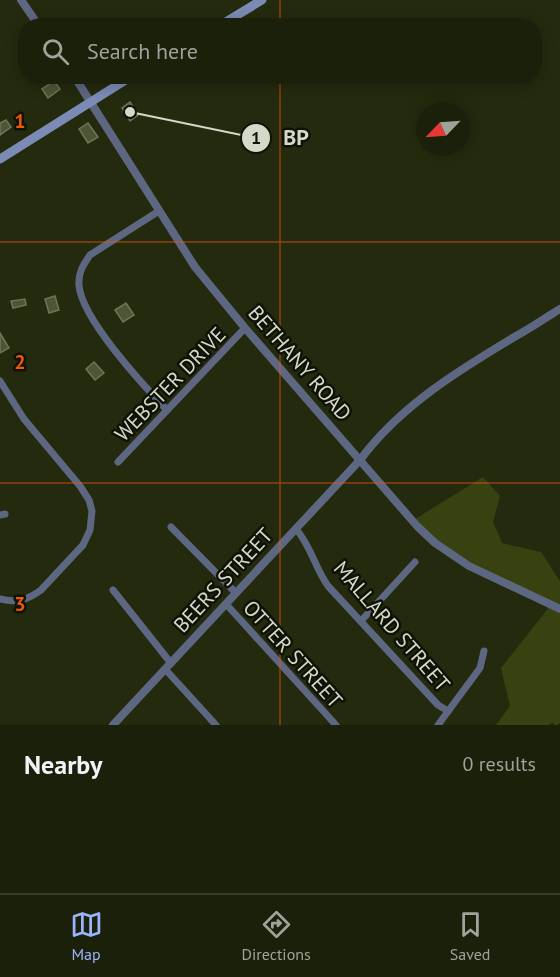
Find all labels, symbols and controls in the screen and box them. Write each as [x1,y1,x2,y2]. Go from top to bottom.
search box [18,18,542,84]
icon: search [39,35,72,68]
text: Search here [87,37,198,65]
north arrow [416,102,470,156]
text: 1 [14,108,26,134]
callout: BP [241,118,321,158]
text: BP [283,123,309,151]
text: 1 [251,126,261,149]
street label: BETHANY ROAD [243,300,357,426]
street label: WEBSTER DRIVE [109,321,231,447]
text: 2 [14,349,26,375]
street label: BEERS STREET [168,522,279,638]
street label: MALLARD STREET [328,555,456,697]
text: 3 [14,591,26,617]
street label: OTTER STREET [237,594,349,714]
text: Nearby [24,748,102,781]
text: 0 results [463,751,536,777]
tab: Map [70,908,103,964]
tab: Directions [242,908,311,964]
tab: Saved [450,908,490,964]

